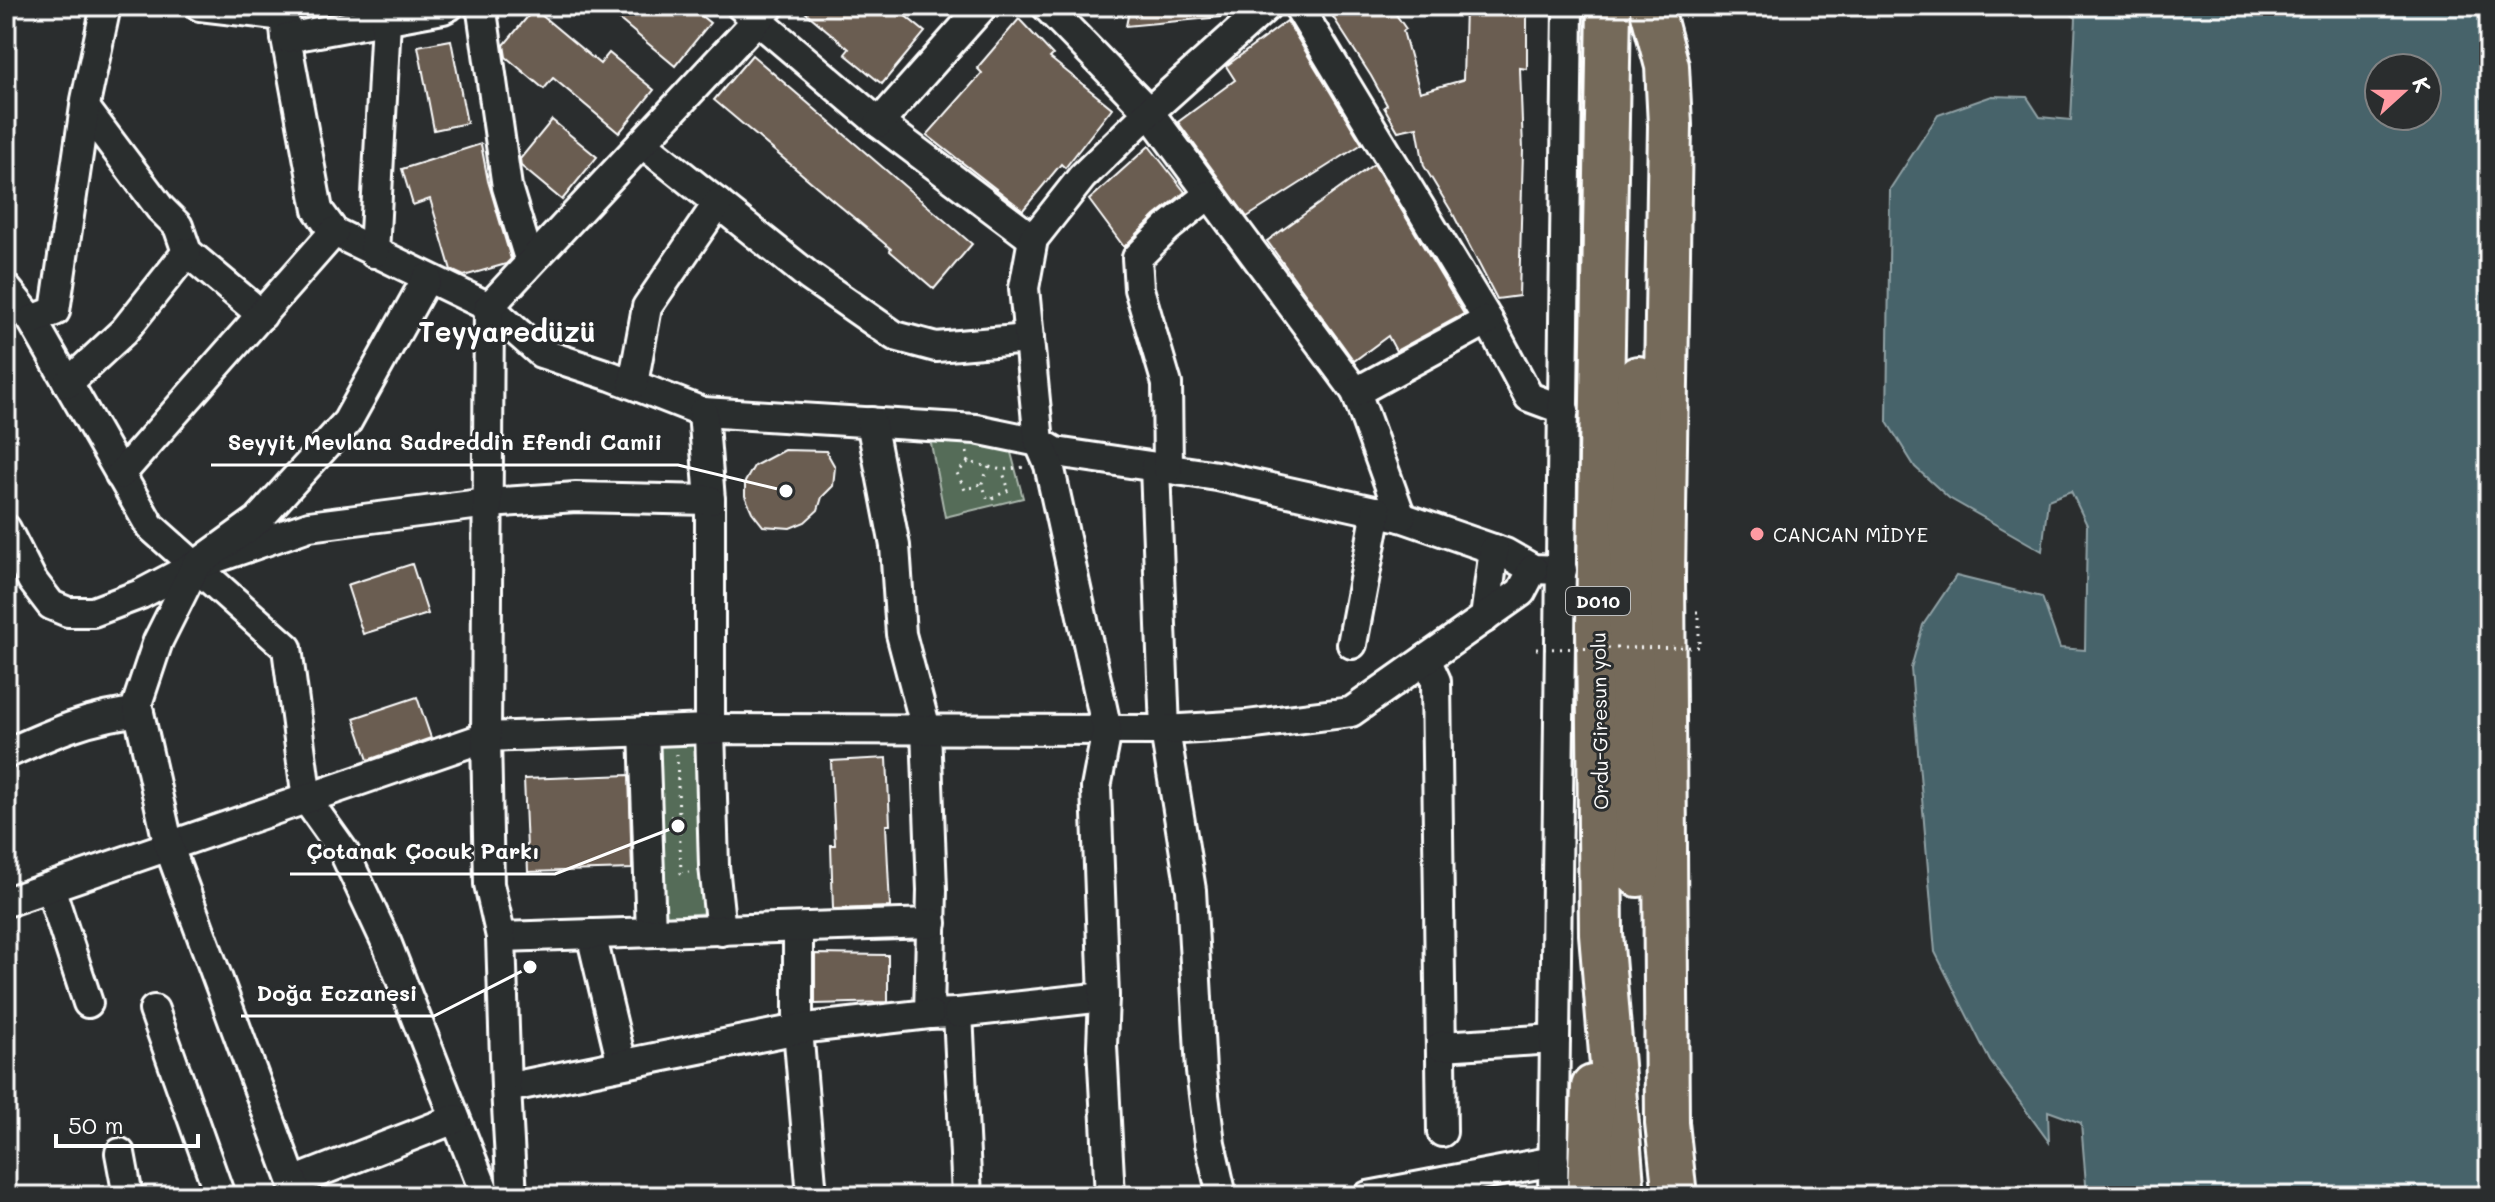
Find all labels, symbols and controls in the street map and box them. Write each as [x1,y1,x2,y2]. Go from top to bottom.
north arrow [2363,52,2443,132]
text: K [2406,73,2438,97]
district label: Teyyaredüzü [418,313,596,350]
callout: Seyyit Mevlana Sadreddin Efendi Camii [211,419,678,465]
text: Seyyit Mevlana Sadreddin Efendi Camii [228,427,662,456]
place label: CANCAN MİDYE [1773,521,1928,547]
marker: CANCAN MİDYE [1748,525,1766,543]
road number: D010 [1566,587,1630,615]
street label: Ordu-Giresun yolu [1584,632,1614,810]
callout: Çotanak Çocuk Parkı [290,828,555,874]
text: Çotanak Çocuk Parkı [306,836,540,865]
callout: Doğa Eczanesi [241,970,434,1016]
text: Doğa Eczanesi [256,978,418,1007]
scale bar [56,1098,198,1148]
text: 50 m [68,1109,124,1140]

